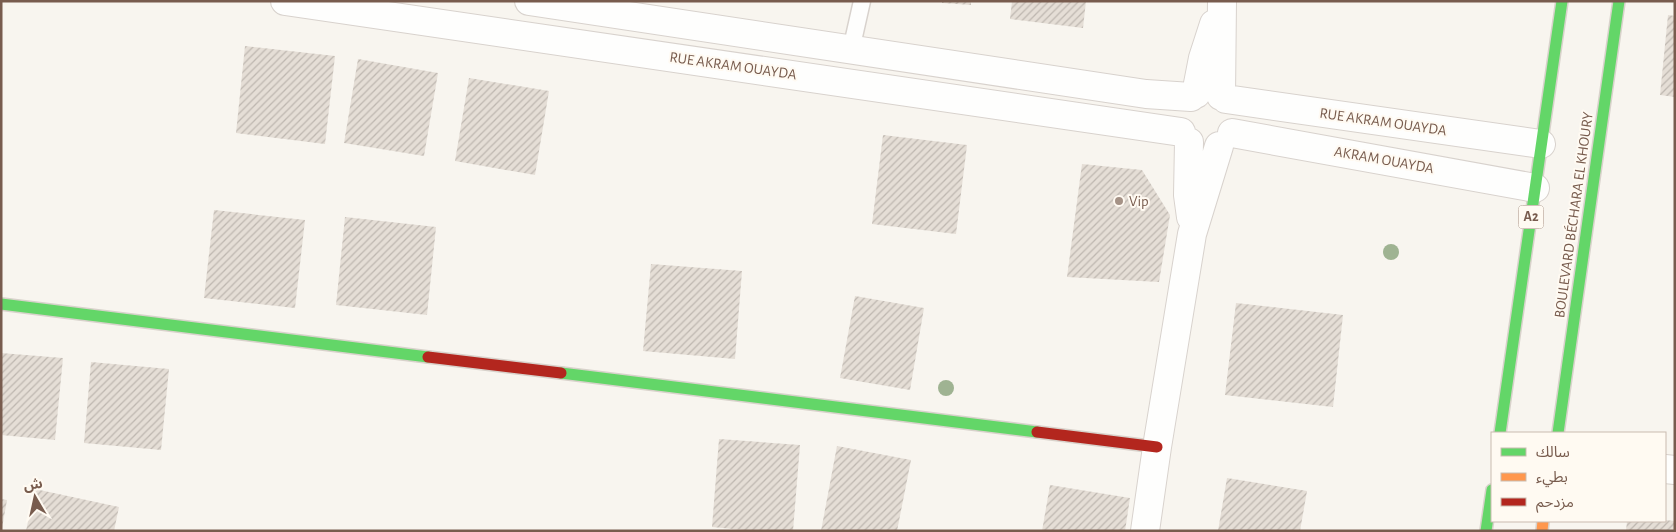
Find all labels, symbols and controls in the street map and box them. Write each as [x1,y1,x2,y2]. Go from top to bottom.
street label: RUE AKRAM OUAYDA [669,50,798,82]
street label: RUE AKRAM OUAYDA [1319,106,1448,138]
street label: BOULEVARD BÉCHARA EL KHOURY [1550,111,1596,319]
street label: AKRAM OUAYDA [1333,144,1435,176]
place label: Vip [1129,194,1149,209]
marker: Vip [1113,195,1125,207]
road number: A2 [1518,206,1544,228]
legend [1491,432,1666,522]
text: سالك [1536,445,1570,460]
text: بطيء [1536,470,1568,488]
north arrow [10,472,60,522]
text: ش [23,477,44,494]
text: مزدحم [1536,495,1574,513]

